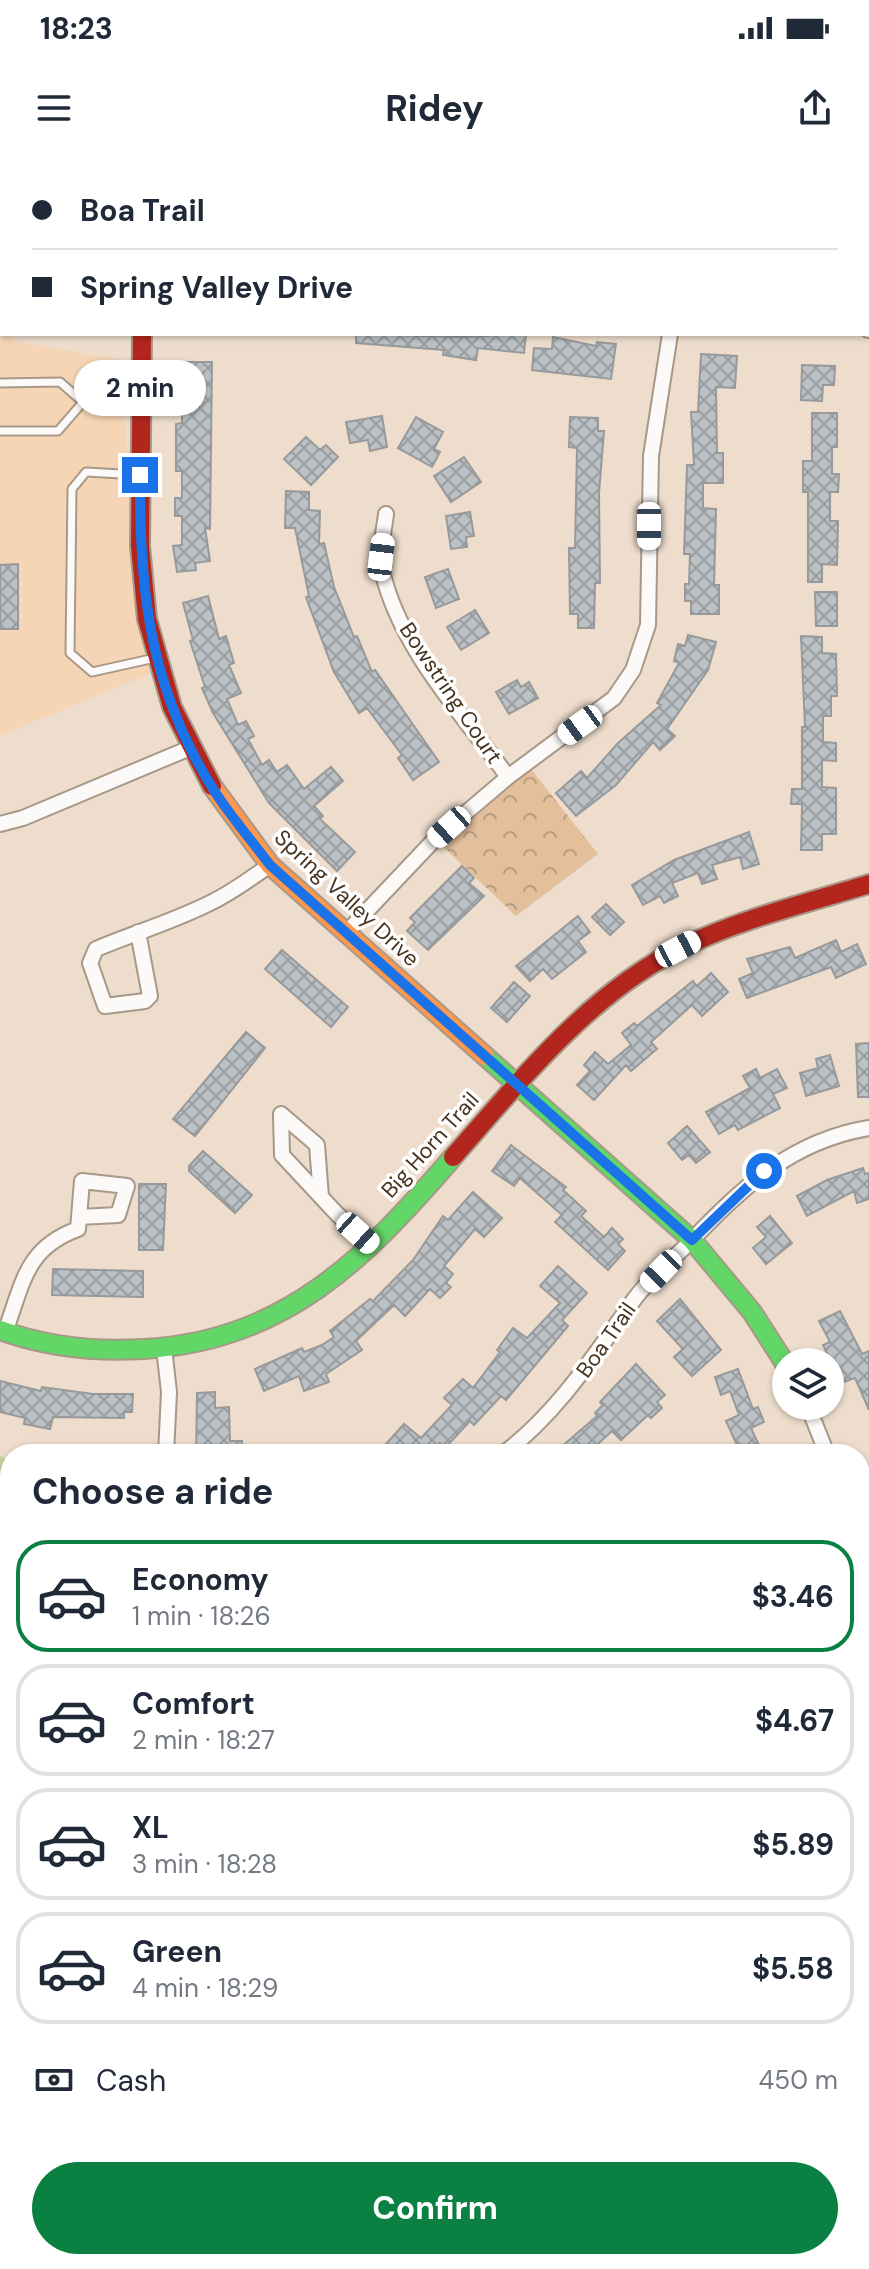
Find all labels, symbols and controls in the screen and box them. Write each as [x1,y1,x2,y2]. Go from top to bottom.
text: 18:23 [40,9,113,48]
text: Ridey [385,85,484,132]
icon: menu [32,86,76,130]
icon: share [793,86,837,130]
text: Boa Trail [80,191,205,230]
text: Spring Valley Drive [80,268,353,307]
callout: 2 min [74,359,206,415]
text: 2 min [106,371,174,405]
route end [122,457,158,493]
car [637,502,661,550]
car [366,532,396,582]
street label: Bowstring Court [393,617,509,769]
car [554,701,606,749]
car [423,802,475,852]
street label: Spring Valley Drive [268,823,426,973]
car [651,927,705,971]
street label: Big Horn Trail [375,1086,485,1204]
route start [746,1153,782,1189]
car [332,1208,384,1258]
car [636,1245,686,1297]
street label: Boa Trail [570,1297,642,1383]
map controls [772,1348,844,1420]
button: layers [772,1348,844,1420]
text: Choose a ride [32,1468,273,1515]
icon: car [36,1560,108,1632]
text: Economy [132,1560,269,1599]
text: $3.46 [752,1577,834,1616]
text: 1 min · 18:26 [132,1599,271,1633]
icon: car [36,1684,108,1756]
text: Comfort [132,1684,255,1723]
text: $4.67 [755,1701,834,1740]
text: 2 min · 18:27 [132,1723,275,1757]
icon: car [36,1808,108,1880]
text: XL [132,1808,169,1847]
text: $5.89 [752,1825,834,1864]
text: 3 min · 18:28 [132,1847,277,1881]
icon: car [36,1932,108,2004]
text: Green [132,1932,222,1971]
text: $5.58 [752,1949,834,1988]
text: 4 min · 18:29 [132,1971,278,2005]
icon: cash [32,2058,76,2102]
text: Cash [96,2061,166,2100]
text: 450 m [758,2063,838,2097]
button: Confirm [32,2162,838,2254]

